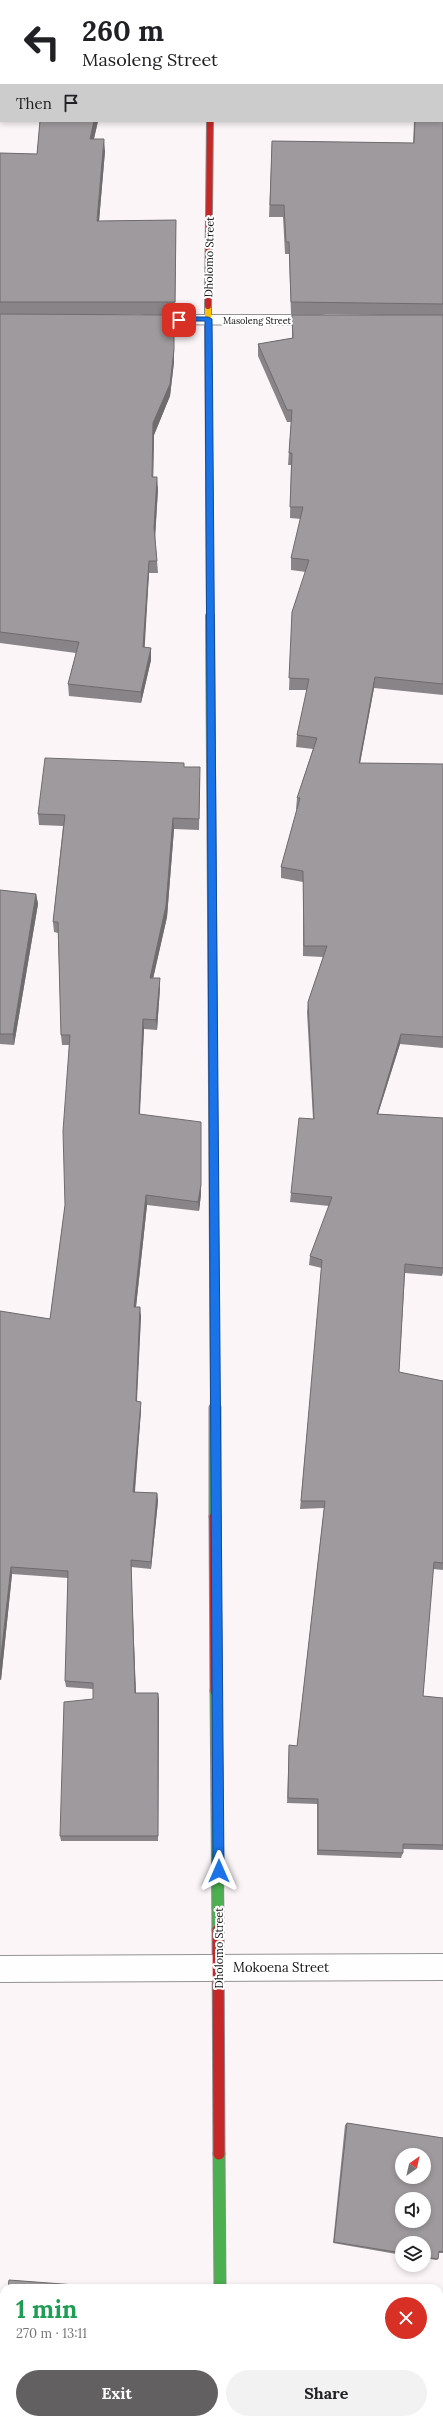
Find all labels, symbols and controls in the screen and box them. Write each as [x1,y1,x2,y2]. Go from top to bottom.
text: 260 m [82,13,164,49]
icon: left [16,16,68,68]
text: Masoleng Street [82,48,218,71]
icon: arrive [60,92,82,114]
text: Then [16,94,52,113]
street label: Dholomo Street [201,216,217,298]
pin [162,303,196,337]
icon: arrive [168,309,190,331]
street label: Masoleng Street [223,315,292,326]
position arrow [198,1850,240,1892]
street label: Dholomo Street [212,1907,226,1988]
street label: Mokoena Street [233,1959,329,1976]
north arrow [395,2148,431,2184]
map controls [395,2148,431,2272]
button: sound [395,2192,431,2228]
button: layers [395,2236,431,2272]
text: 1 min [16,2294,77,2325]
button: close [385,2297,427,2339]
text: 270 m · 13:11 [16,2325,87,2342]
button: Exit [16,2370,218,2416]
button: Share [226,2370,427,2416]

